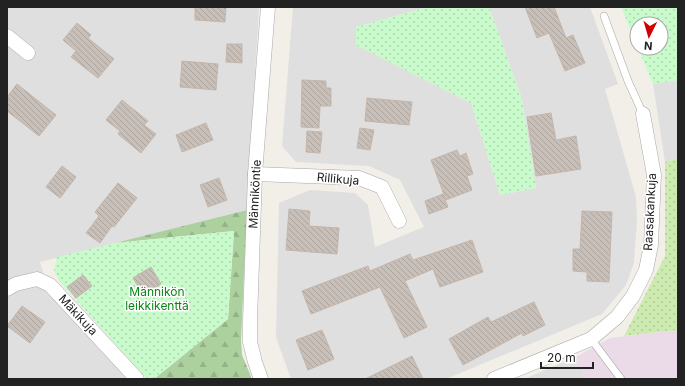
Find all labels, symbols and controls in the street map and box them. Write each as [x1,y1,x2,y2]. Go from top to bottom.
north arrow [629,16,669,56]
text: N [643,39,653,53]
street label: Männiköntie [245,159,264,229]
street label: Rillikuja [316,169,360,188]
street label: Raasakankuja [640,173,659,251]
park label: Männikön leikkikenttä [125,284,189,313]
street label: Mäkikuja [56,291,101,338]
scale bar [541,344,593,370]
text: 20 m [547,350,576,365]

